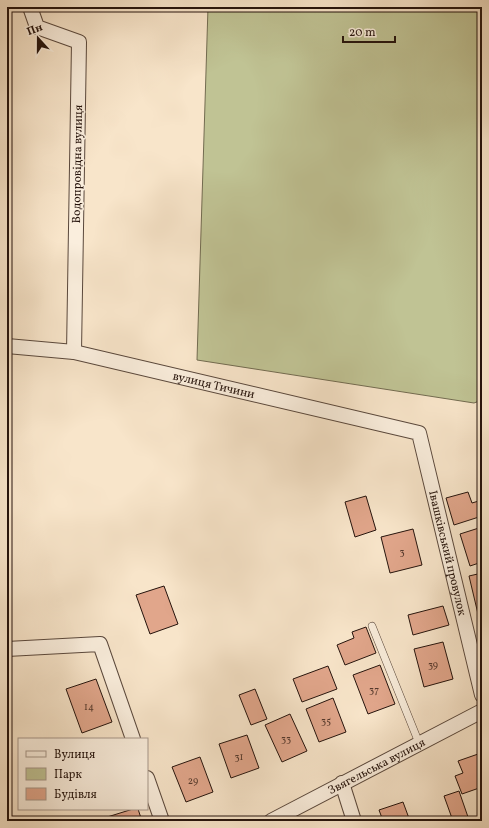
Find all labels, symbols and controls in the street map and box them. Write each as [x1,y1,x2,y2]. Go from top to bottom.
north arrow [18,18,58,58]
scale bar [343,18,395,44]
text: Пн [25,20,45,40]
text: 20 m [349,25,376,41]
street label: Водопровідна вулиця [69,105,87,224]
street label: вулиця Тичини [171,368,256,403]
street label: Івашківський провулок [424,489,470,618]
house number: 3 [399,545,405,559]
house number: 39 [428,658,438,672]
house number: 37 [369,683,379,697]
house number: 14 [84,700,94,714]
house number: 35 [321,714,331,728]
house number: 33 [281,732,291,746]
street label: Звягельська вулиця [326,735,428,799]
legend [18,738,148,810]
text: Вулиця [54,747,95,763]
house number: 31 [234,750,244,764]
text: Парк [54,767,82,783]
house number: 29 [188,774,198,788]
text: Будівля [54,787,97,803]

